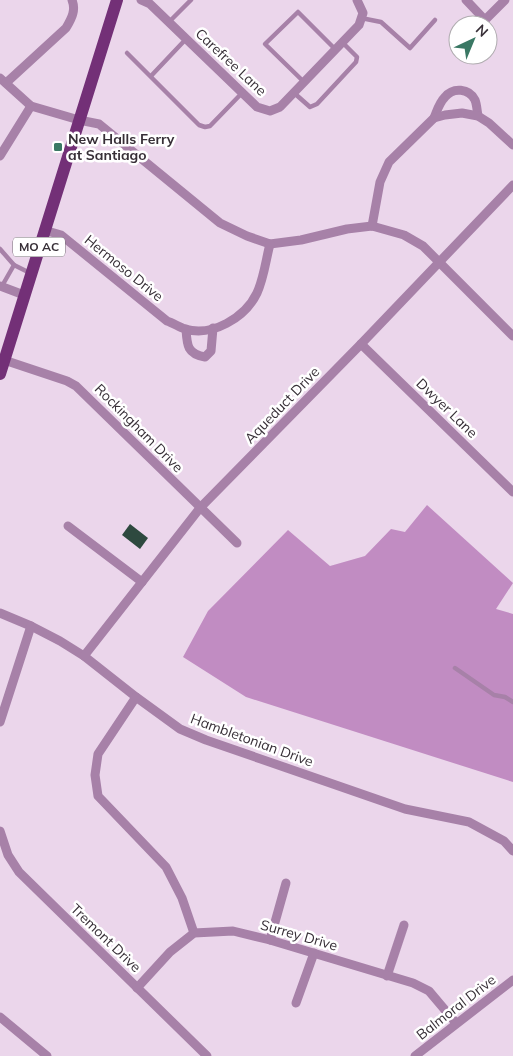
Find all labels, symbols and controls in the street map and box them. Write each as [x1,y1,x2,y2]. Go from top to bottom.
north arrow [448,15,498,65]
text: N [472,21,492,41]
street label: Carefree Lane [192,24,270,100]
place label: New Halls Ferry at Santiago [68,130,175,164]
marker: New Halls Ferry at Santiago [52,141,64,153]
street label: Hermoso Drive [81,231,167,305]
road number: MO AC [13,238,65,256]
street label: Aqueduct Drive [241,363,323,447]
street label: Dwyer Lane [413,374,481,442]
street label: Rockingham Drive [91,380,187,476]
street label: Hambletonian Drive [188,709,316,771]
street label: Tremont Drive [67,900,145,976]
street label: Surrey Drive [258,915,340,955]
street label: Balmoral Drive [413,970,499,1044]

